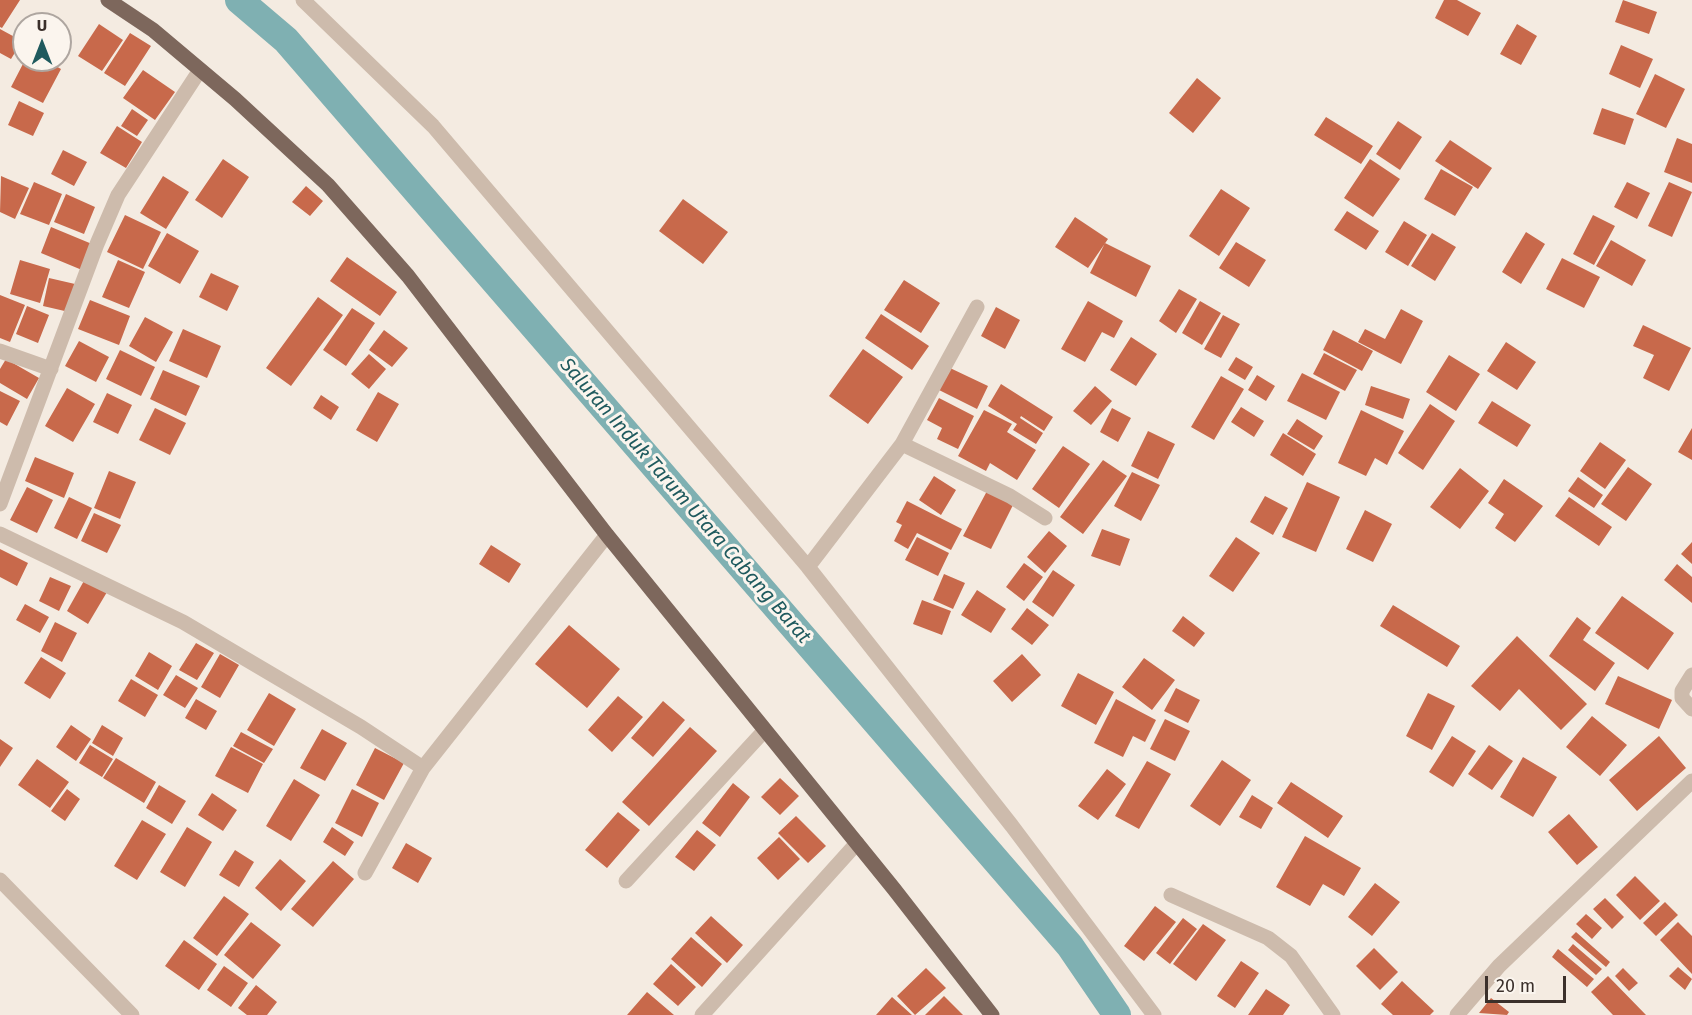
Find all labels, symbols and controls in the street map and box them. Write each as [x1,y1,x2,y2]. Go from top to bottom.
north arrow [12,12,72,72]
text: U [37,16,47,35]
water label: Saluran Induk Tarum Utara Cabang Barat [554,353,816,649]
scale bar [1488,964,1569,1002]
text: 20 m [1496,975,1535,997]

